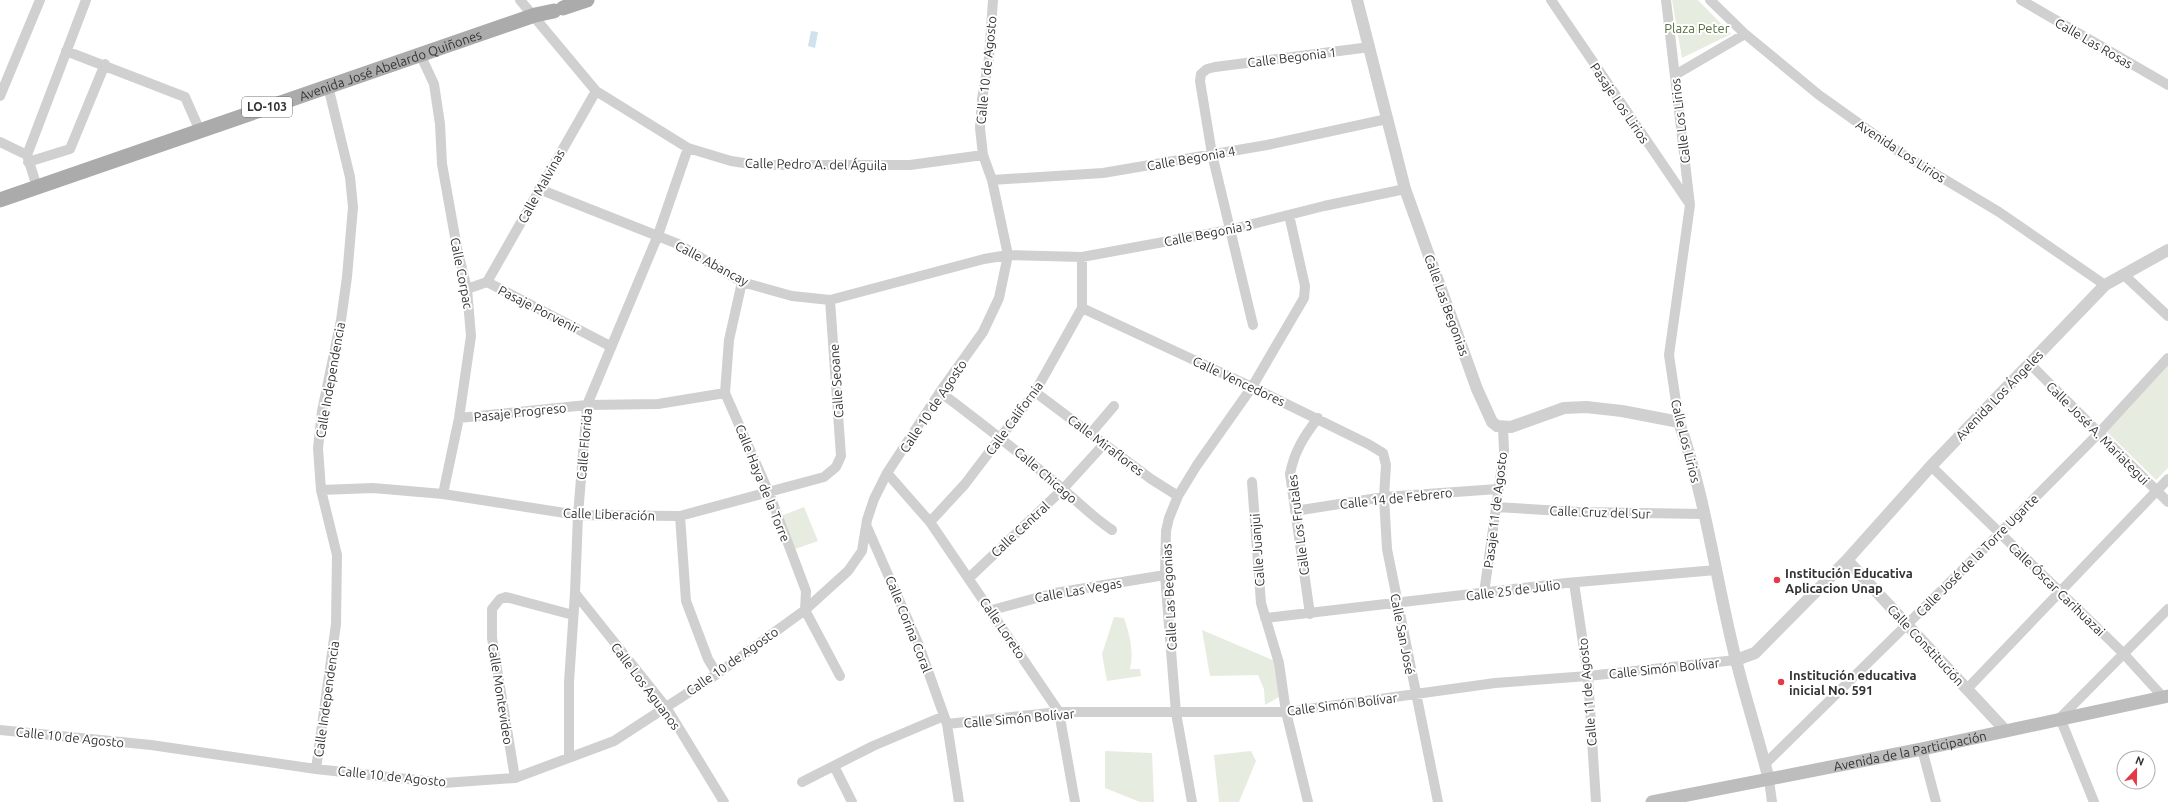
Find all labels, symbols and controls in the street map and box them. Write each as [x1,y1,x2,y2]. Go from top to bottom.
street label: Calle 10 de Agosto [973,15,999,125]
street label: Calle Las Rosas [2053,15,2136,71]
park label: Plaza Peter [1664,21,1730,35]
street label: Avenida José Abelardo Quiñones [297,27,484,103]
street label: Calle Begonia 1 [1247,45,1337,69]
street label: Pasaje Los Lirios [1588,60,1652,146]
street label: Calle Los Lirios [1668,77,1692,164]
road number: LO-103 [242,97,292,117]
street label: Avenida Los Lirios [1854,117,1949,185]
street label: Calle Begonia 4 [1146,143,1236,173]
street label: Calle Malvinas [515,146,567,225]
street label: Calle Pedro A. del Águila [745,155,887,172]
street label: Calle Begonia 3 [1163,218,1253,248]
street label: Calle Corpac [448,236,476,310]
street label: Calle Abancay [673,238,751,288]
street label: Calle Las Begonias [1422,252,1472,358]
street label: Pasaje Porvenir [496,282,582,336]
street label: Calle Independencia [313,321,347,439]
street label: Calle Seoane [826,343,846,419]
street label: Avenida Los Ángeles [1952,346,2046,443]
street label: Calle Vencedores [1191,353,1288,409]
street label: Calle 10 de Agosto [897,357,969,455]
street label: Calle California [983,378,1045,458]
street label: Calle José A. Mariategui [2044,379,2152,487]
street label: Calle Los Lirios [1669,398,1703,485]
street label: Pasaje Progreso [473,400,567,424]
street label: Calle Florida [574,408,594,480]
street label: Calle Miraflores [1065,412,1147,478]
street label: Calle Haya de la Torre [733,422,793,544]
street label: Calle Chicago [1012,444,1080,506]
street label: Pasaje 11 de Agosto [1481,451,1509,569]
street label: Calle Los Frutales [1285,473,1311,576]
street label: Calle 14 de Febrero [1339,485,1453,511]
street label: Calle José de la Torre Ugarte [1913,491,2041,619]
street label: Calle Central [988,498,1052,559]
street label: Calle Cruz del Sur [1549,503,1651,521]
street label: Calle Liberación [563,505,655,523]
street label: Calle Juanjui [1247,513,1267,587]
street label: Calle Óscar Carihuazai [2006,539,2108,639]
street label: Calle Las Begonias [1159,543,1179,651]
place label: Institución Educativa Aplicacion Unap [1785,566,1913,595]
street label: Calle Corina Coral [883,574,935,675]
street label: Calle Las Vegas [1033,575,1123,605]
marker: Institución Educativa Aplicacion Unap [1772,575,1782,585]
street label: Calle 25 de Julio [1465,577,1561,603]
street label: Calle San José [1388,592,1418,676]
street label: Calle Loreto [977,595,1029,661]
street label: Calle Constitución [1885,602,1967,688]
street label: Calle 10 de Agosto [683,624,781,698]
street label: Calle 11 de Agosto [1575,637,1599,747]
street label: Calle Independencia [311,640,341,758]
street label: Calle Los Aguanos [609,640,683,732]
street label: Calle Montevideo [486,642,516,746]
street label: Calle Simón Bolívar [1608,655,1720,681]
place label: Institución educativa inicial No. 591 [1789,668,1917,697]
marker: Institución educativa inicial No. 591 [1776,677,1786,687]
street label: Calle Simón Bolívar [1286,690,1398,718]
street label: Calle Simón Bolívar [963,706,1075,730]
street label: Calle 10 de Agosto [15,724,125,750]
street label: Avenida de la Participación [1832,728,1988,773]
north arrow [2116,750,2156,790]
text: N [2134,754,2146,768]
street label: Calle 10 de Agosto [337,763,447,789]

